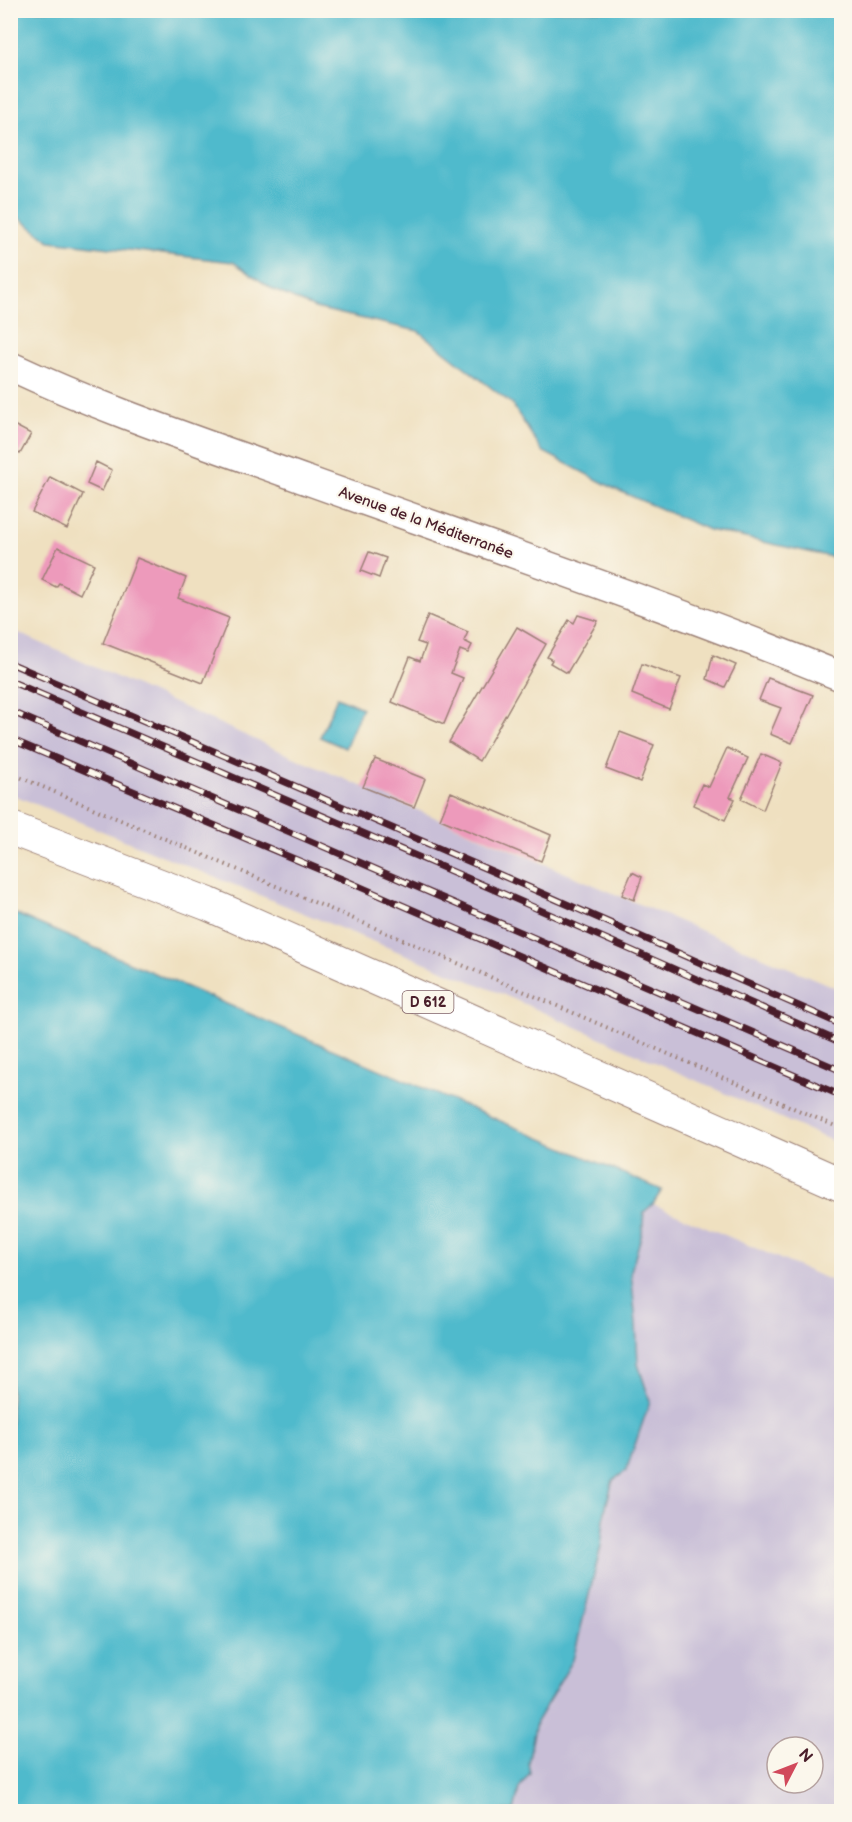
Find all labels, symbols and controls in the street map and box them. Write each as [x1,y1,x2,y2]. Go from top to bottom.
street label: Avenue de la Méditerranée [336,483,516,563]
road number: D 612 [402,991,454,1013]
north arrow [765,1735,825,1795]
text: N [794,1745,816,1767]

